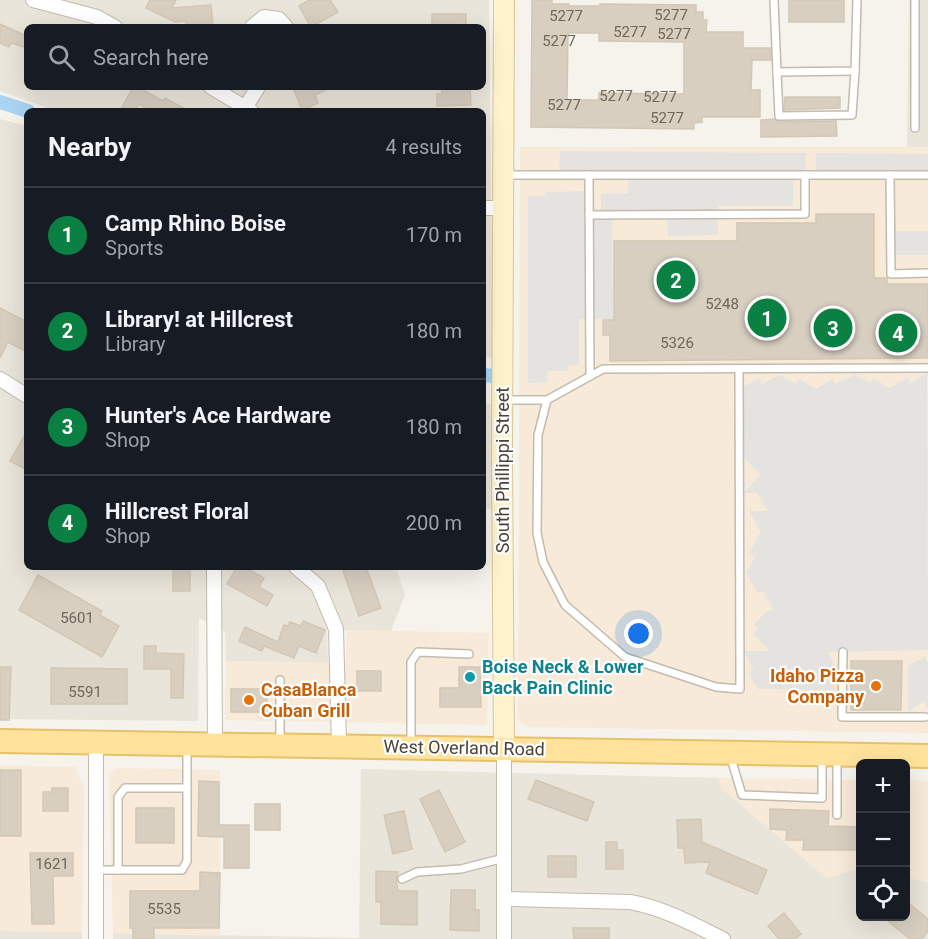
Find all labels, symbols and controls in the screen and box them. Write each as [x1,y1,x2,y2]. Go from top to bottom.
house number: 5277 [654,6,688,24]
house number: 5277 [549,7,583,25]
house number: 5277 [613,23,647,41]
search box [24,24,486,90]
house number: 5277 [657,25,691,43]
house number: 5277 [542,32,576,50]
icon: search [45,41,78,74]
text: Search here [93,45,209,70]
house number: 5277 [599,87,633,105]
house number: 5277 [643,88,677,106]
house number: 5277 [547,96,581,114]
house number: 5277 [650,109,684,127]
text: Nearby [48,132,131,162]
text: 4 results [386,135,462,159]
text: Camp Rhino Boise [105,211,286,236]
text: 1 [62,223,73,247]
text: 170 m [406,223,462,247]
text: Sports [105,236,164,260]
pin: 2 [656,258,696,302]
house number: 5248 [705,295,739,313]
pin: 1 [748,296,786,340]
pin: 3 [814,306,852,350]
text: Library! at Hillcrest [105,307,293,332]
pin: 4 [878,310,918,356]
text: 2 [62,319,73,343]
text: 180 m [406,319,462,343]
text: Library [105,332,166,356]
house number: 5326 [660,334,694,352]
street label: South Phillippi Street [492,387,513,553]
text: Hunter's Ace Hardware [105,403,331,428]
text: 3 [62,415,73,439]
text: 180 m [406,415,462,439]
text: Shop [105,428,151,452]
text: Hillcrest Floral [105,499,249,524]
text: 4 [62,511,73,535]
text: 200 m [406,511,462,535]
text: Shop [105,524,151,548]
house number: 5601 [60,609,94,627]
your location [624,619,653,648]
place label: Boise Neck & Lower Back Pain Clinic [482,656,644,698]
place label: Idaho Pizza Company [770,665,865,707]
marker: Boise Neck & Lower Back Pain Clinic [463,670,477,684]
place label: CasaBlanca Cuban Grill [261,679,357,721]
marker: Idaho Pizza Company [869,679,883,693]
house number: 5591 [68,683,102,701]
marker: CasaBlanca Cuban Grill [242,693,256,707]
street label: West Overland Road [383,736,545,759]
map controls [856,759,910,921]
button: + [856,759,910,813]
button: − [856,813,910,867]
house number: 1621 [35,855,69,873]
button: locate [856,867,910,921]
house number: 5535 [147,900,181,918]

